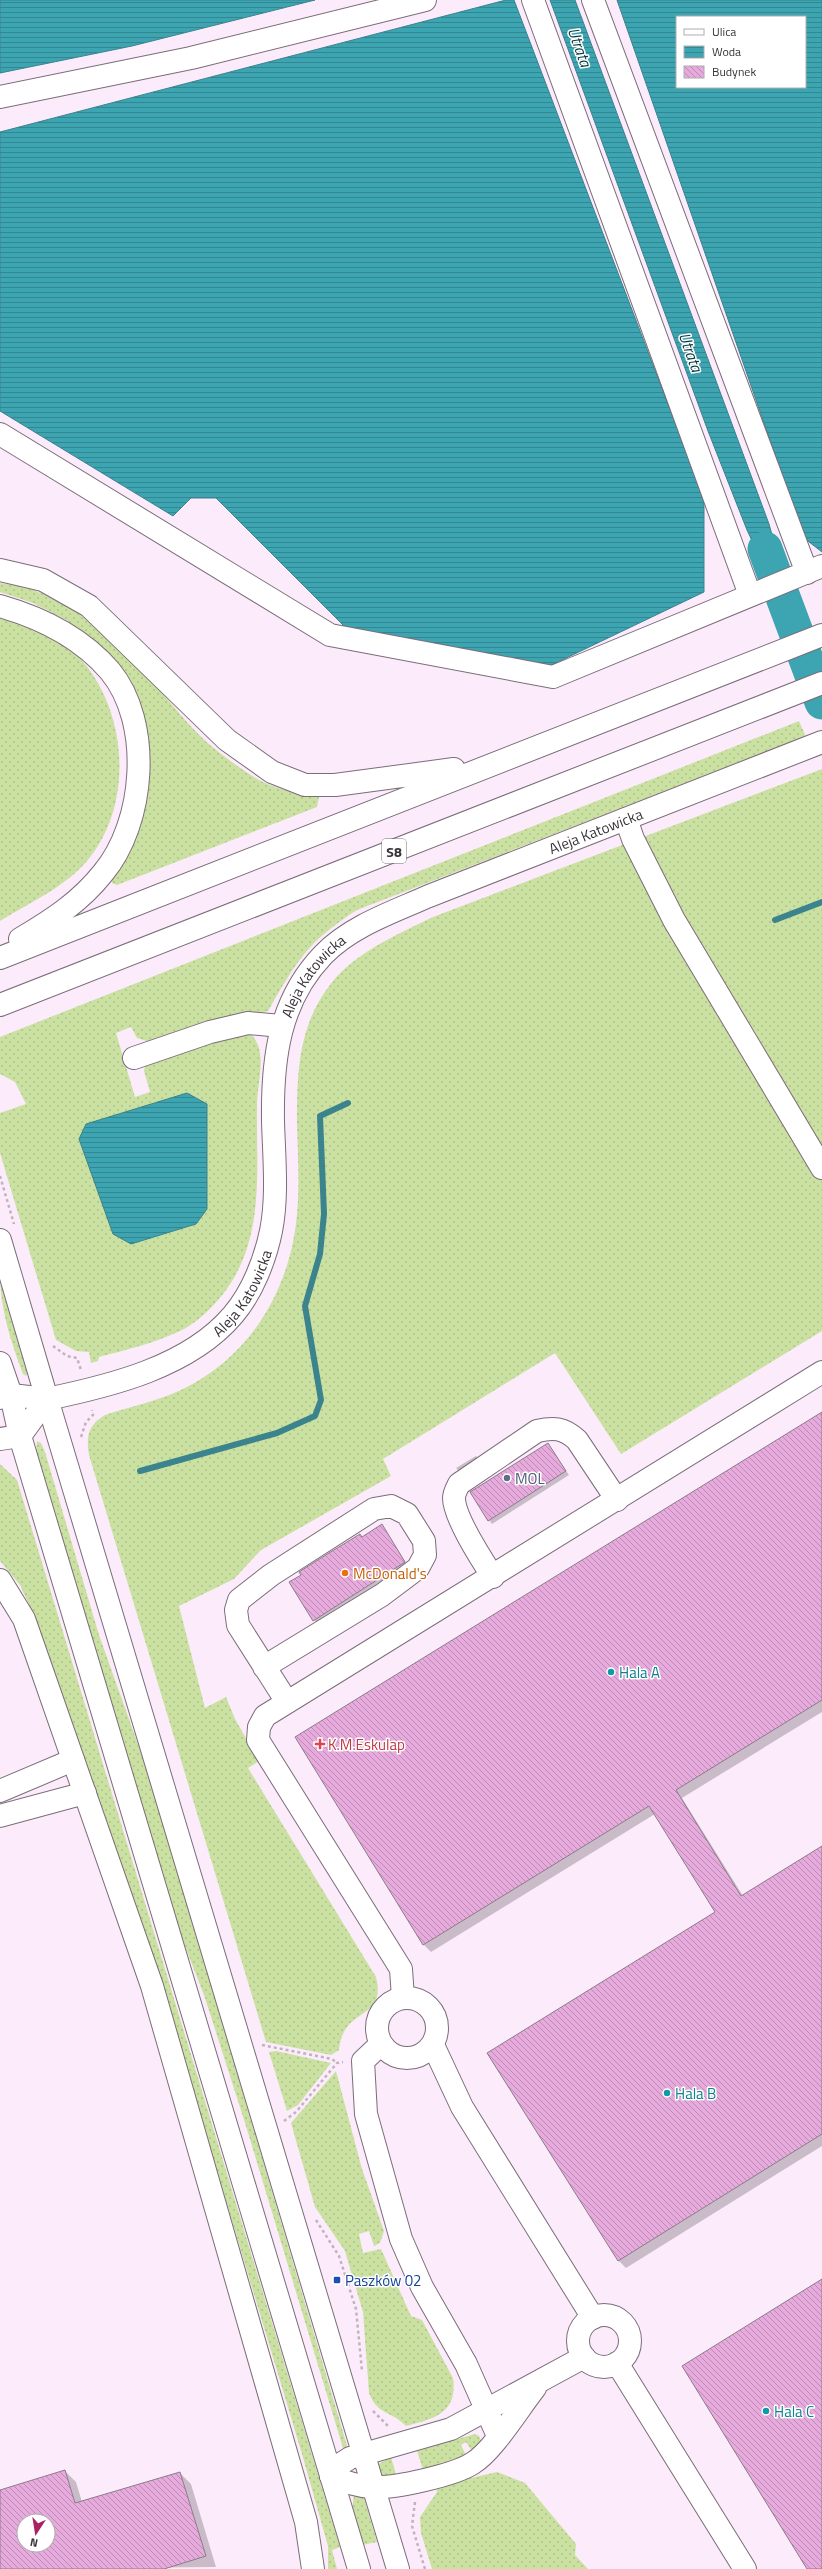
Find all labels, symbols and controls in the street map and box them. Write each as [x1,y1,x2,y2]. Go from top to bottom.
legend [676,16,806,88]
text: Ulica [712,22,736,41]
water label: Utrata [562,24,599,71]
text: Woda [712,42,741,61]
text: Budynek [712,62,756,81]
water label: Utrata [673,329,710,376]
street label: Aleja Katowicka [545,802,646,860]
road number: S8 [382,839,406,863]
street label: Aleja Katowicka [275,928,351,1021]
street label: Aleja Katowicka [207,1246,277,1342]
place label: MOL [515,1467,545,1490]
marker: MOL [502,1473,512,1483]
place label: McDonald's [353,1562,427,1585]
marker: McDonald's [340,1568,350,1578]
place label: Hala A [619,1661,660,1684]
marker: Hala A [606,1667,616,1677]
place label: K.M.Eskulap [328,1733,405,1756]
marker: K.M.Eskulap [315,1739,325,1749]
place label: Hala B [675,2082,716,2105]
marker: Hala B [662,2088,672,2098]
place label: Paszków 02 [345,2269,422,2292]
marker: Paszków 02 [332,2275,342,2285]
place label: Hala C [774,2400,814,2423]
marker: Hala C [761,2406,771,2416]
north arrow [16,2513,56,2553]
text: N [29,2534,39,2551]

